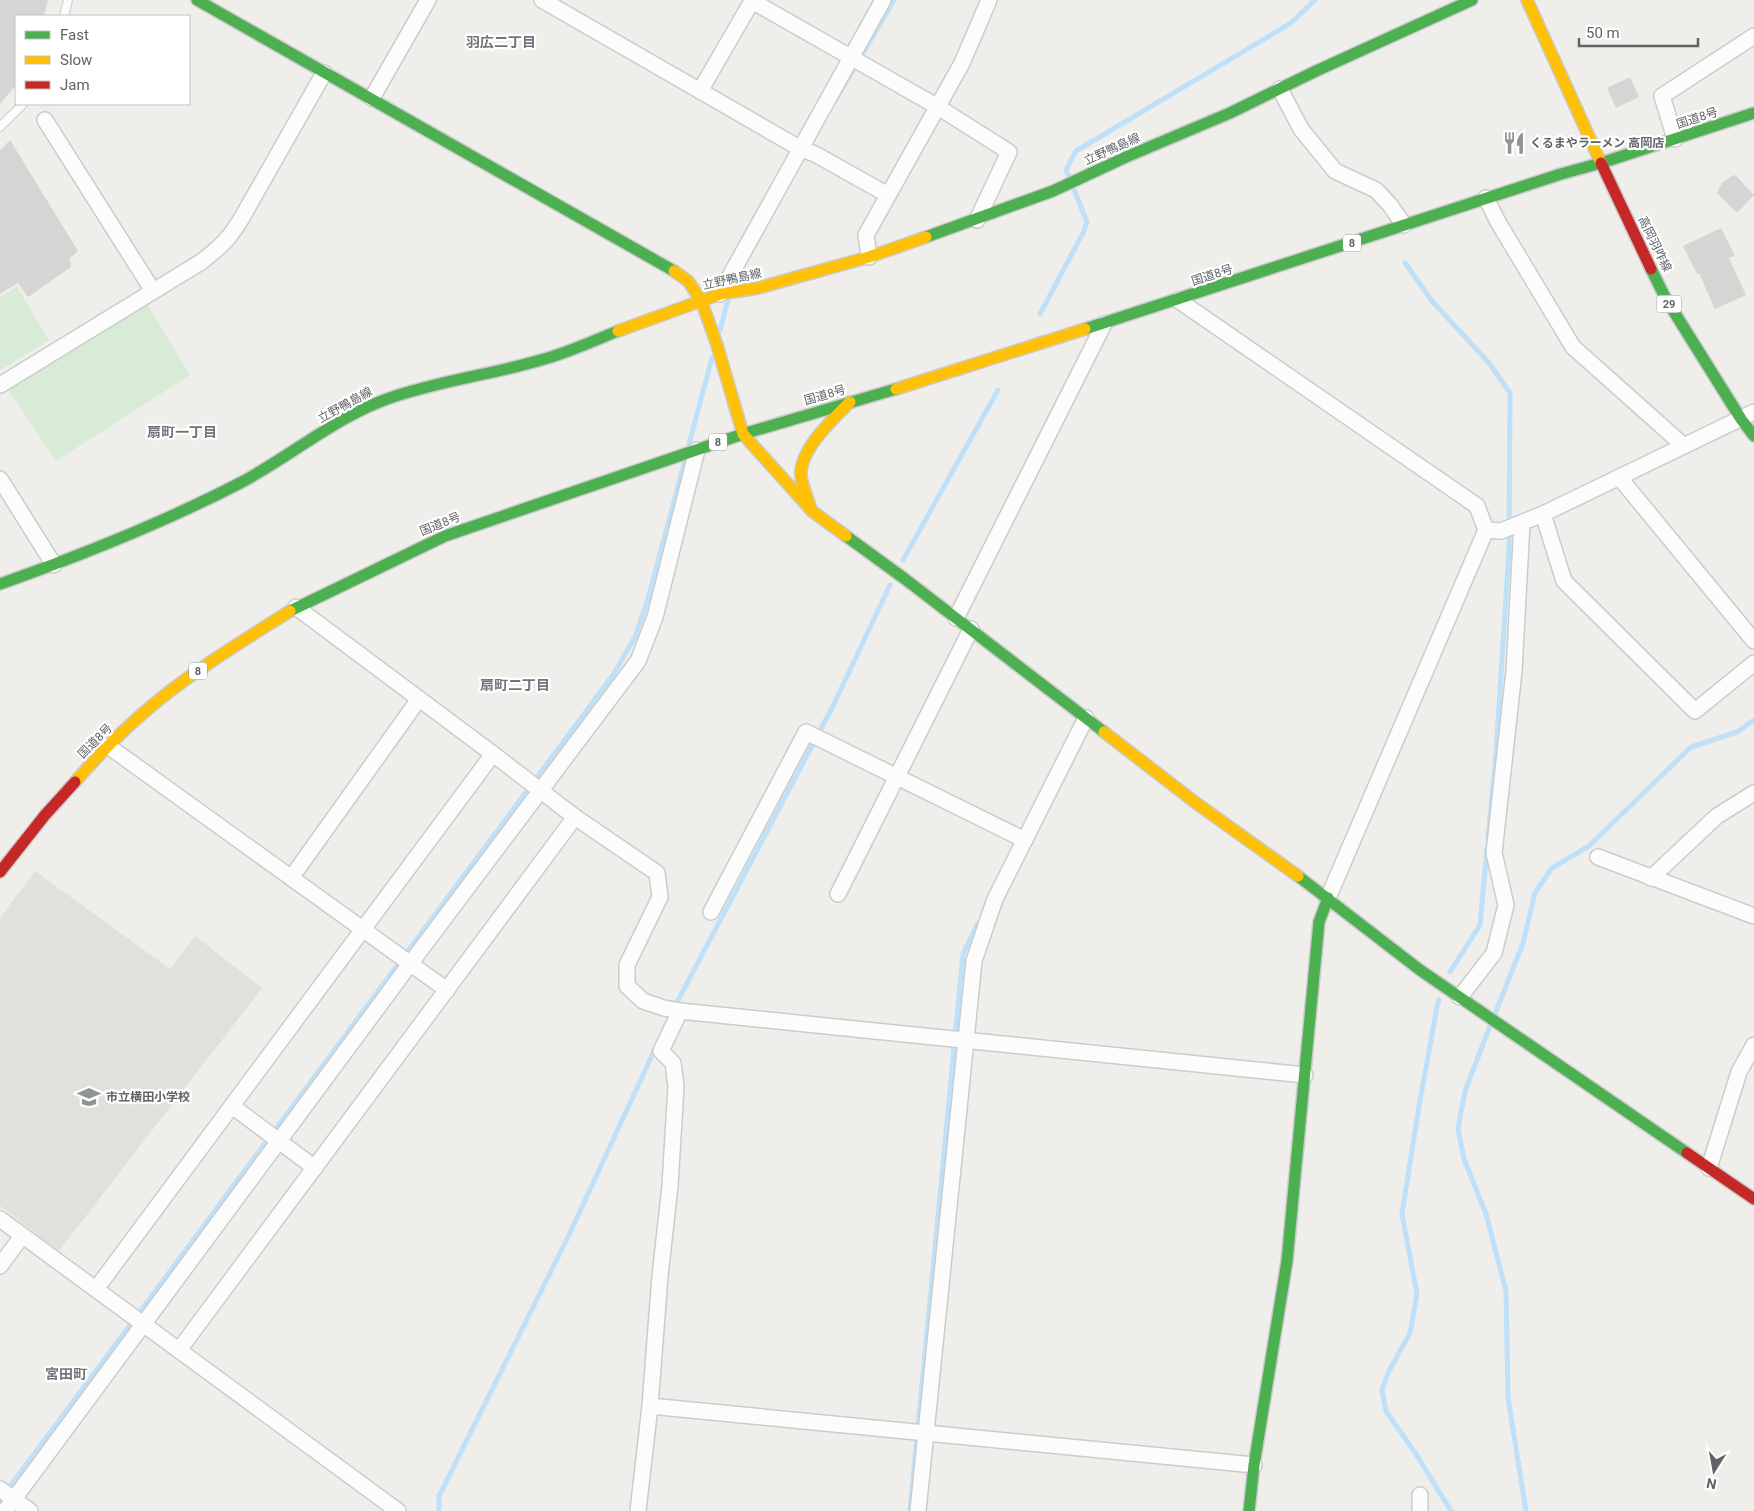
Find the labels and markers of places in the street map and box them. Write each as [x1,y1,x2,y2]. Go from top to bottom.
restaurant icon: くるまやラーメン 高岡店 [1501,130,1527,156]
place label: くるまやラーメン 高岡店 [1530,136,1664,150]
school or university icon: 市立横田小学校 [76,1084,102,1110]
place label: 市立横田小学校 [106,1090,190,1104]

